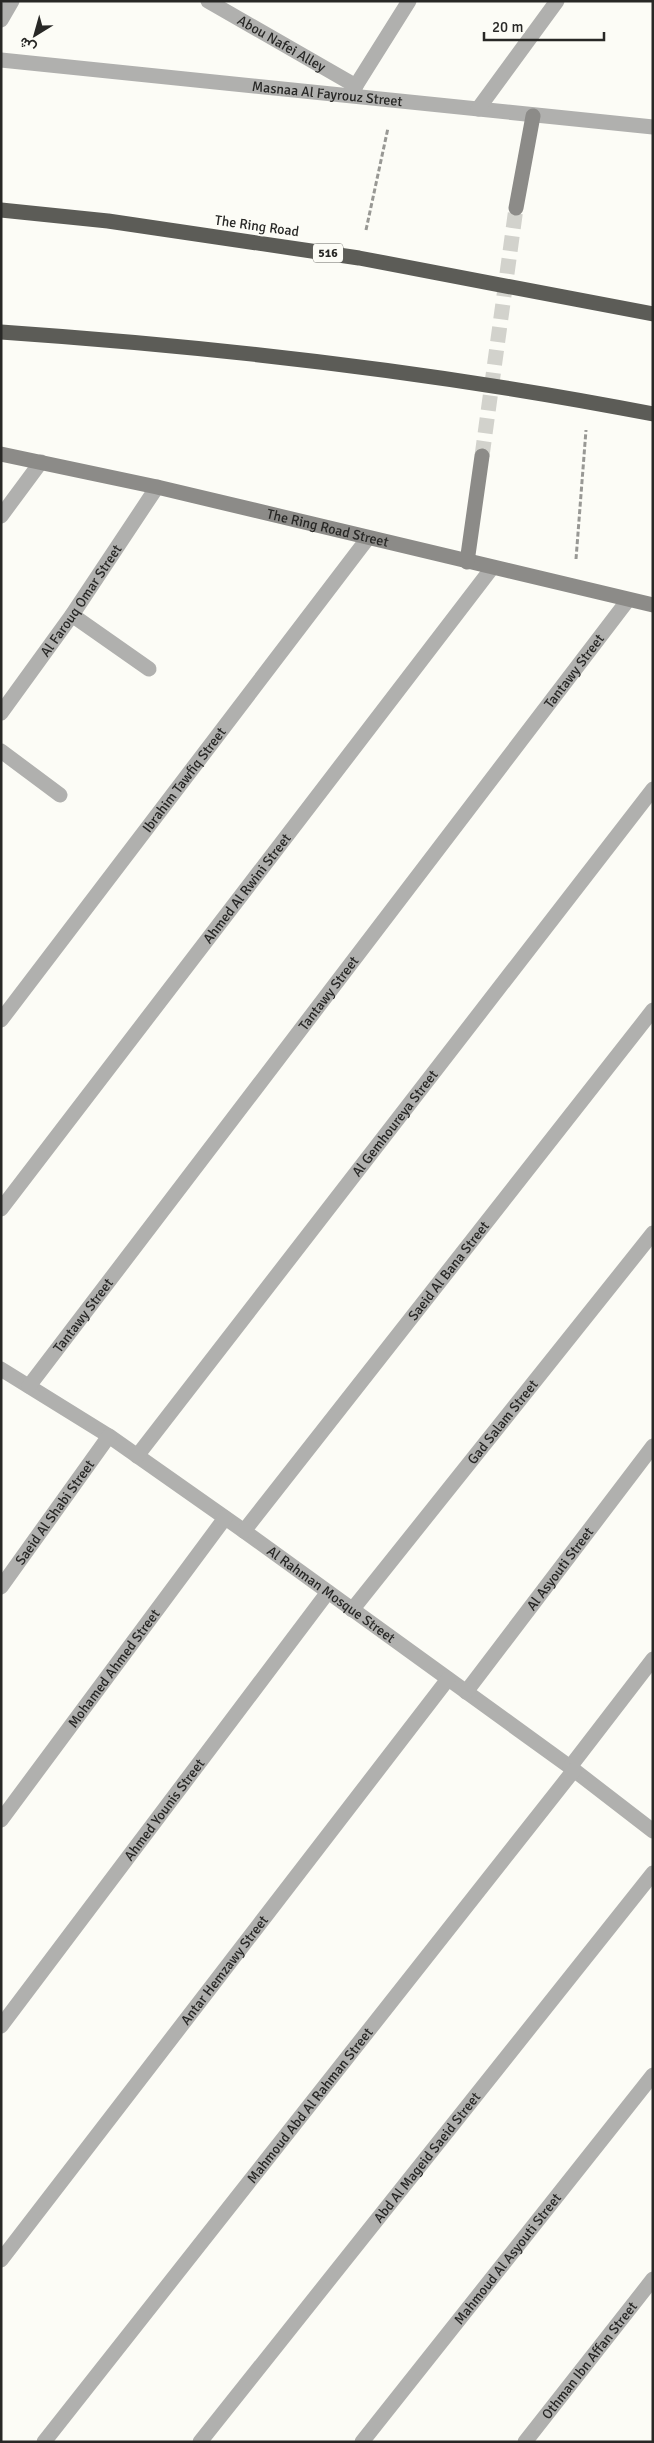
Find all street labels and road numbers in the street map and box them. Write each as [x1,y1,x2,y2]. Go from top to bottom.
street label: Abou Nafei Alley [235,11,329,76]
street label: Masnaa Al Fayrouz Street [251,77,403,110]
street label: The Ring Road [214,212,300,240]
road number: 516 [313,244,343,262]
street label: The Ring Road Street [265,505,390,550]
street label: Al Farouq Omar Street [36,541,125,660]
street label: Tantawy Street [540,630,608,711]
street label: Ibrahim Tawfiq Street [139,724,229,836]
street label: Ahmed Al Rwini Street [199,830,294,947]
street label: Tantawy Street [295,953,362,1034]
street label: Al Gemhoureya Street [348,1066,441,1180]
street label: Saeid Al Bana Street [404,1217,493,1324]
street label: Tantawy Street [49,1275,117,1356]
street label: Gad Salam Street [463,1376,541,1467]
street label: Saeid Al Shabi Street [11,1456,98,1568]
street label: Al Asyouti Street [523,1524,597,1614]
street label: Al Rahman Mosque Street [264,1542,399,1646]
street label: Mohamed Ahmed Street [64,1605,163,1731]
street label: Ahmed Younis Street [120,1755,208,1864]
street label: Antar Hemzawy Street [177,1912,272,2028]
street label: Mahmoud Abd Al Rahman Street [243,2024,376,2186]
street label: Abd Al Mageid Saeid Street [370,2089,484,2226]
street label: Mahmoud Al Asyouti Street [450,2190,565,2328]
street label: Othman Ibn Affan Street [538,2298,641,2422]

